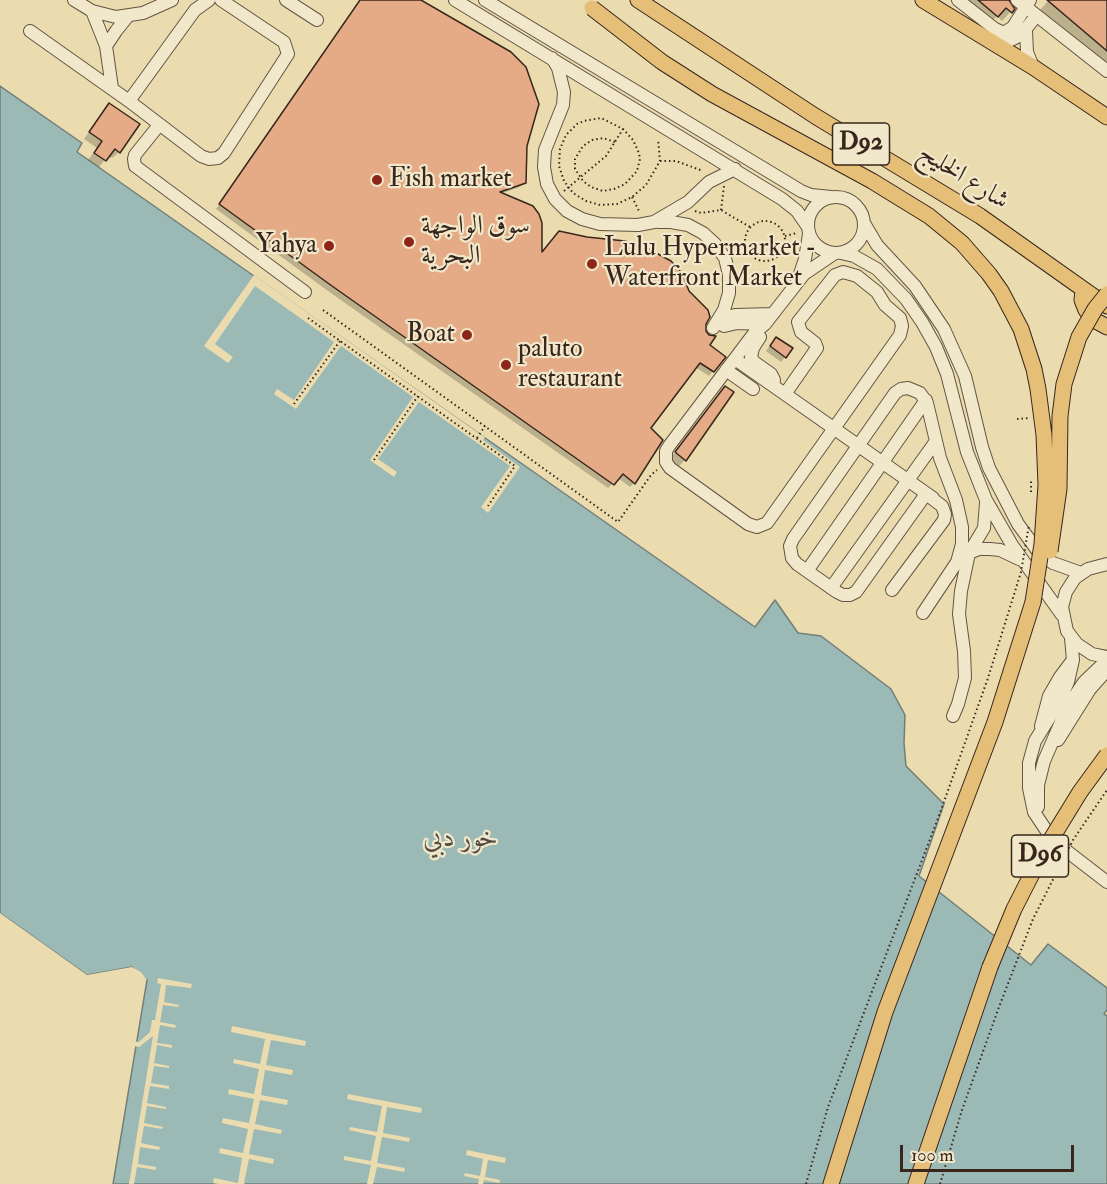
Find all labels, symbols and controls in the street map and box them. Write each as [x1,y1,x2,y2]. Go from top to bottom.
road number: D92 [832,123,890,165]
street label: شارع الخليج [912,138,1014,218]
place label: Fish market [389,164,512,196]
marker: Fish market [370,173,384,187]
place label: سوق الواجهة البحرية [421,211,530,272]
place label: Yahya [255,230,317,262]
place label: Lulu Hypermarket - Waterfront Market [604,233,816,294]
marker: سوق الواجهة البحرية [402,235,416,249]
marker: Yahya [322,239,336,253]
marker: Lulu Hypermarket - Waterfront Market [585,257,599,271]
place label: Boat [406,319,455,351]
marker: Boat [460,328,474,342]
place label: paluto restaurant [518,334,622,396]
marker: paluto restaurant [499,358,513,372]
water label: خور دبي [423,824,499,856]
road number: D96 [1012,835,1068,877]
scale bar [903,1133,1077,1171]
text: 100 m [911,1144,954,1167]

